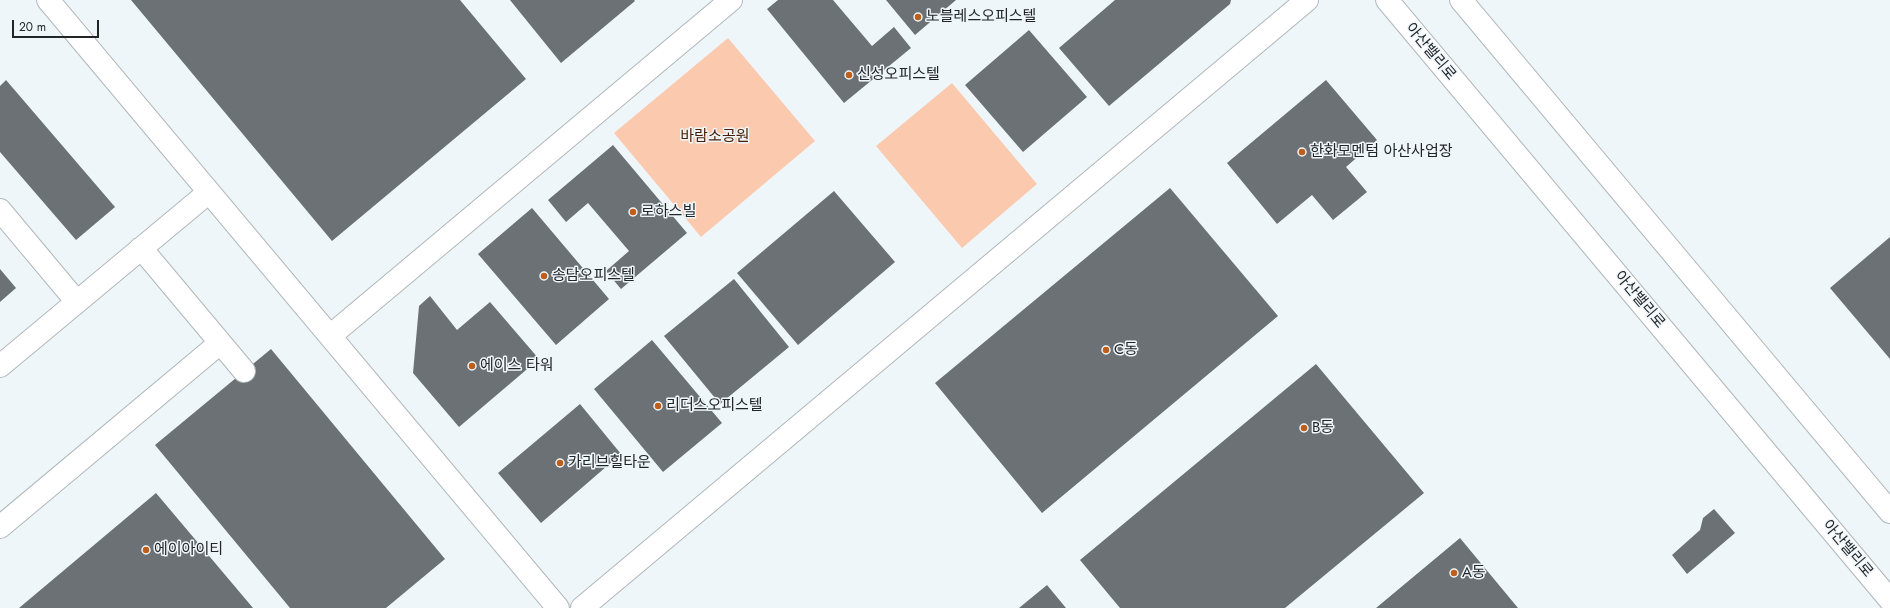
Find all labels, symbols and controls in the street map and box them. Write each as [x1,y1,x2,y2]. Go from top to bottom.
place label: 노블레스오피스텔 [926,8,1036,26]
scale bar [14,12,101,38]
marker: 노블레스오피스텔 [913,12,923,22]
text: 20 m [19,18,46,36]
street label: 아산밸리로 [1401,20,1459,84]
place label: 신성오피스텔 [857,66,940,84]
marker: 신성오피스텔 [844,70,854,80]
park label: 바람소공원 [681,128,749,146]
place label: 한화모멘텀 아산사업장 [1310,143,1452,161]
marker: 한화모멘텀 아산사업장 [1297,147,1307,157]
place label: 로하스빌 [641,203,696,221]
marker: 로하스빌 [628,207,638,217]
place label: 송담오피스텔 [552,267,635,285]
street label: 아산밸리로 [1610,268,1668,332]
marker: 송담오피스텔 [539,271,549,281]
place label: C동 [1114,341,1138,359]
marker: C동 [1101,345,1111,355]
place label: 에이스 타워 [480,357,553,375]
marker: 에이스 타워 [467,361,477,371]
place label: 리더스오피스텔 [666,397,763,415]
marker: 리더스오피스텔 [653,401,663,411]
place label: B동 [1312,419,1334,437]
marker: B동 [1299,423,1309,433]
place label: 카리브힐타운 [568,454,651,472]
marker: 카리브힐타운 [555,458,565,468]
street label: 아산밸리로 [1818,517,1876,581]
place label: 에이아이티 [154,541,223,559]
marker: 에이아이티 [141,545,151,555]
place label: A동 [1462,564,1486,582]
marker: A동 [1449,568,1459,578]

